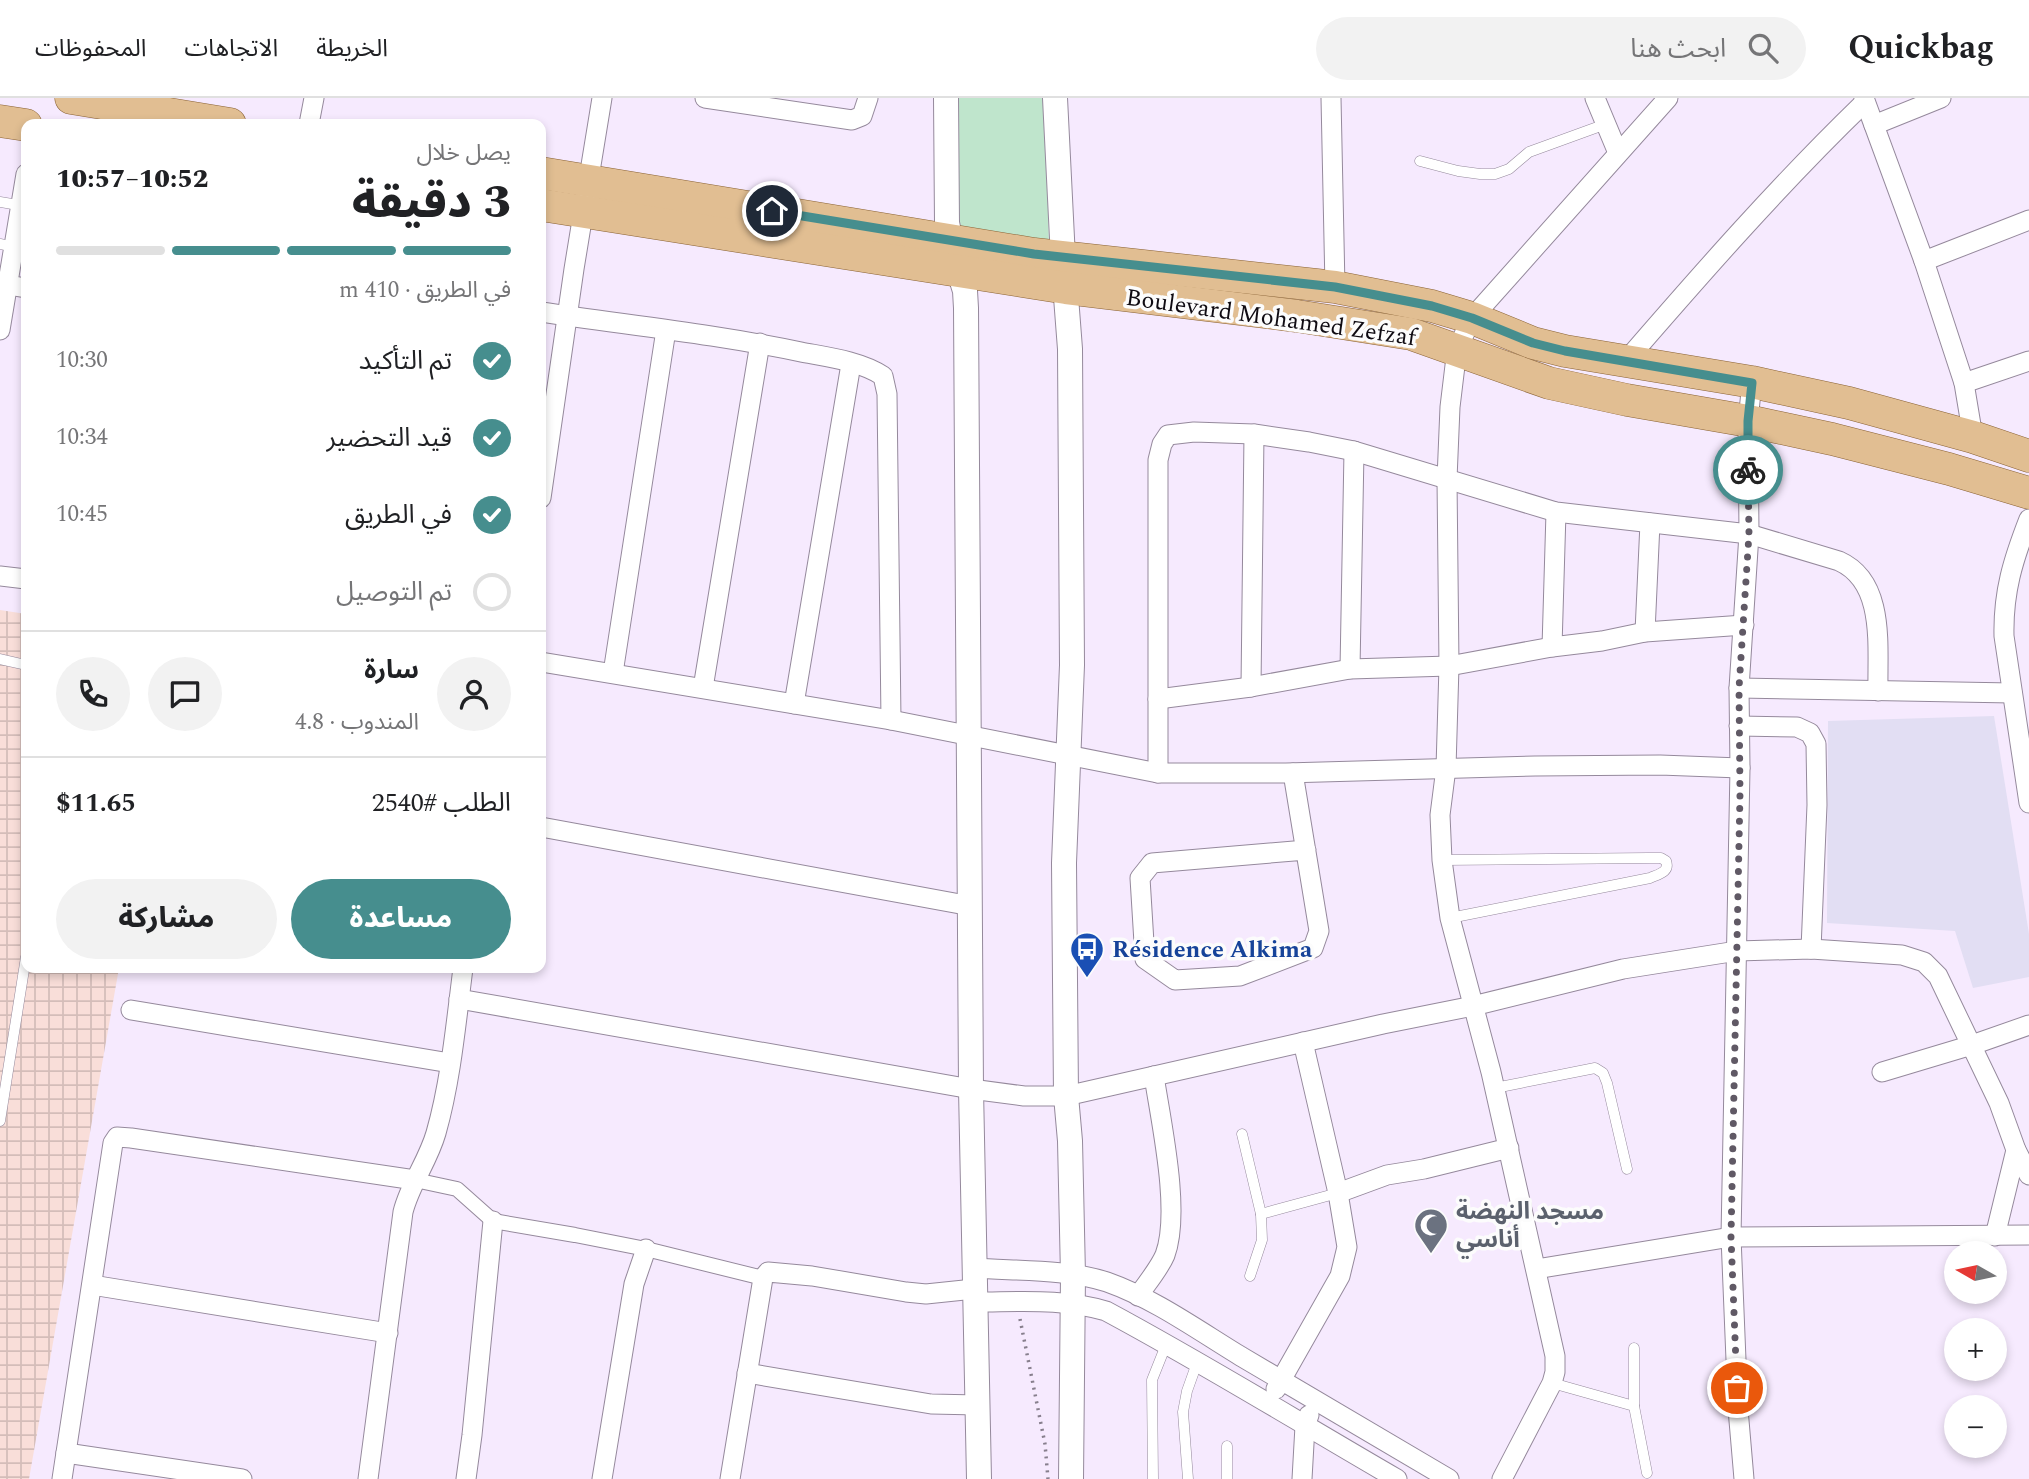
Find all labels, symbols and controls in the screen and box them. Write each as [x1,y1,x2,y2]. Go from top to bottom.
search box [1316,17,1806,80]
text: Quickbag [1848,23,1994,73]
text: ابحث هنا [1630,29,1726,69]
icon: search [1744,29,1782,67]
text: المحفوظات [35,31,146,67]
text: الاتجاهات [184,31,278,67]
text: الخريطة [316,31,388,67]
text: يصل خلال [416,136,511,171]
text: 10:52–10:57 [56,159,208,199]
text: 3 دقيقة [352,168,511,238]
pin [742,181,802,241]
icon: home [753,192,791,230]
text: في الطريق · 410 m [339,273,511,308]
street label: Boulevard Mohamed Zefzaf [1123,280,1420,356]
text: تم التأكيد [359,341,452,381]
icon: check [473,342,511,380]
text: 10:30 [56,343,108,378]
text: قيد التحضير [326,418,452,458]
icon: check [473,419,511,457]
text: 10:34 [56,420,108,455]
courier [1713,435,1783,505]
icon: bike [1729,451,1767,489]
text: في الطريق [345,495,452,535]
icon: check [473,496,511,534]
text: 10:45 [56,497,108,532]
text: تم التوصيل [336,572,452,612]
text: سارة [364,650,419,690]
button: phone [56,657,130,731]
button: chat [148,657,222,731]
button: person [437,657,511,731]
text: المندوب · 4.8 [295,705,419,740]
text: $11.65 [56,783,136,823]
text: الطلب #2540 [372,783,511,823]
button: مشاركة [56,879,277,959]
button: مساعدة [291,879,511,959]
bus stop icon: Résidence Alkima [1068,930,1106,979]
place label: Résidence Alkima [1112,932,1313,968]
place label: مسجد النهضة أناسي [1456,1194,1604,1259]
mosque icon: مسجد النهضة أناسي [1412,1206,1450,1255]
north arrow [1944,1241,2007,1304]
map controls [1944,1241,2007,1458]
button: + [1944,1318,2007,1381]
pin [1707,1358,1767,1418]
icon: bag [1718,1369,1756,1407]
button: − [1944,1395,2007,1458]

